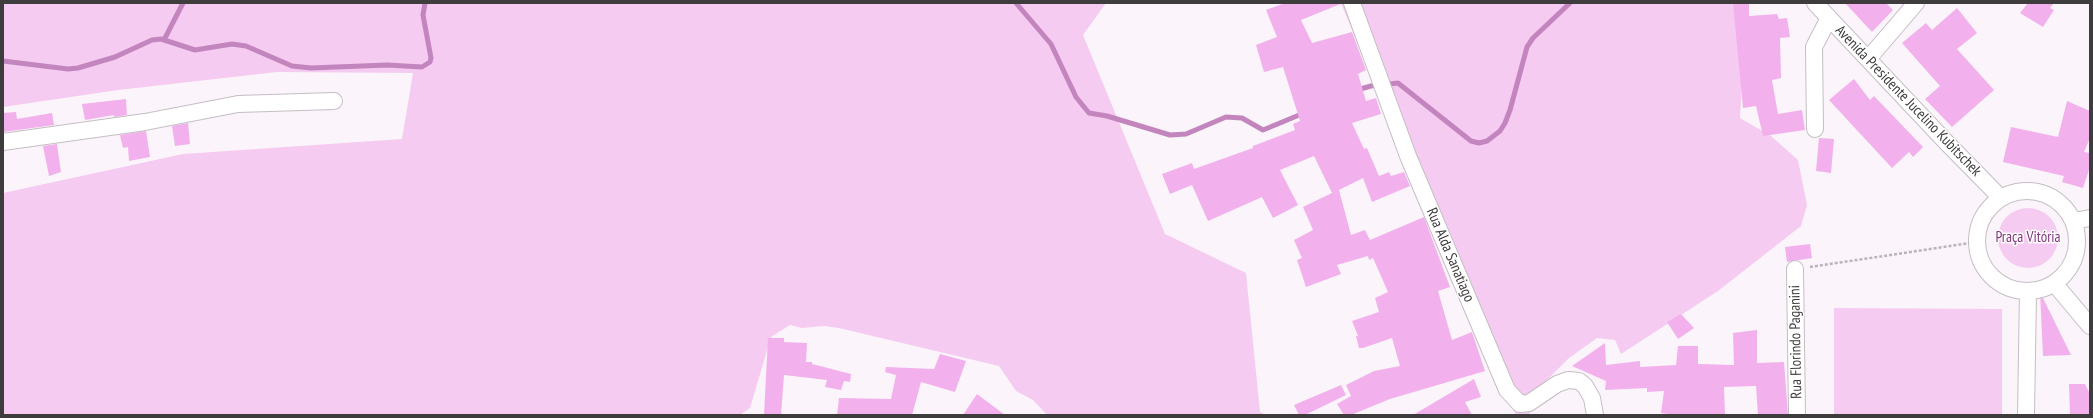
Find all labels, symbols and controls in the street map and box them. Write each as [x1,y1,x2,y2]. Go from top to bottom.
street label: Avenida Presidente Jucelino Kubitschek [1831,22,1985,180]
street label: Rua Alda Sanatiago [1422,205,1478,305]
park label: Praça Vitória [1995,229,2061,247]
street label: Rua Florindo Paganini [1786,285,1806,399]

